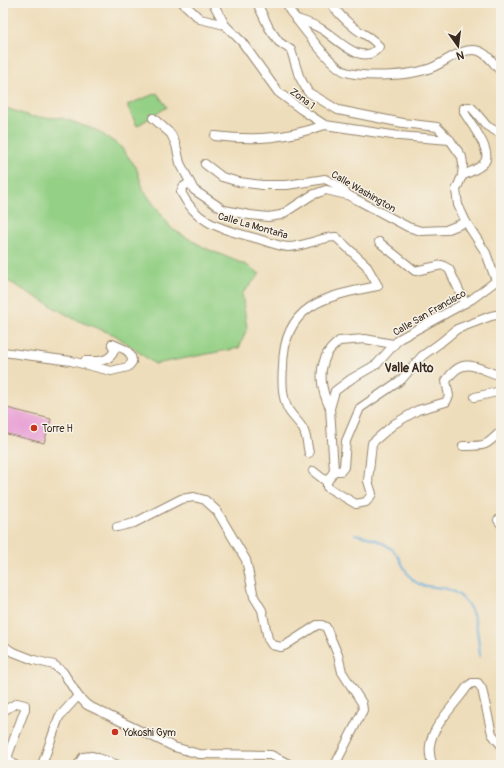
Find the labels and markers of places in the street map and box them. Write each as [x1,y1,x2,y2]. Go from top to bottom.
marker: Torre H [29,423,39,433]
place label: Torre H [42,423,73,435]
marker: Yokoshi Gym [110,727,120,737]
place label: Yokoshi Gym [122,727,176,739]

